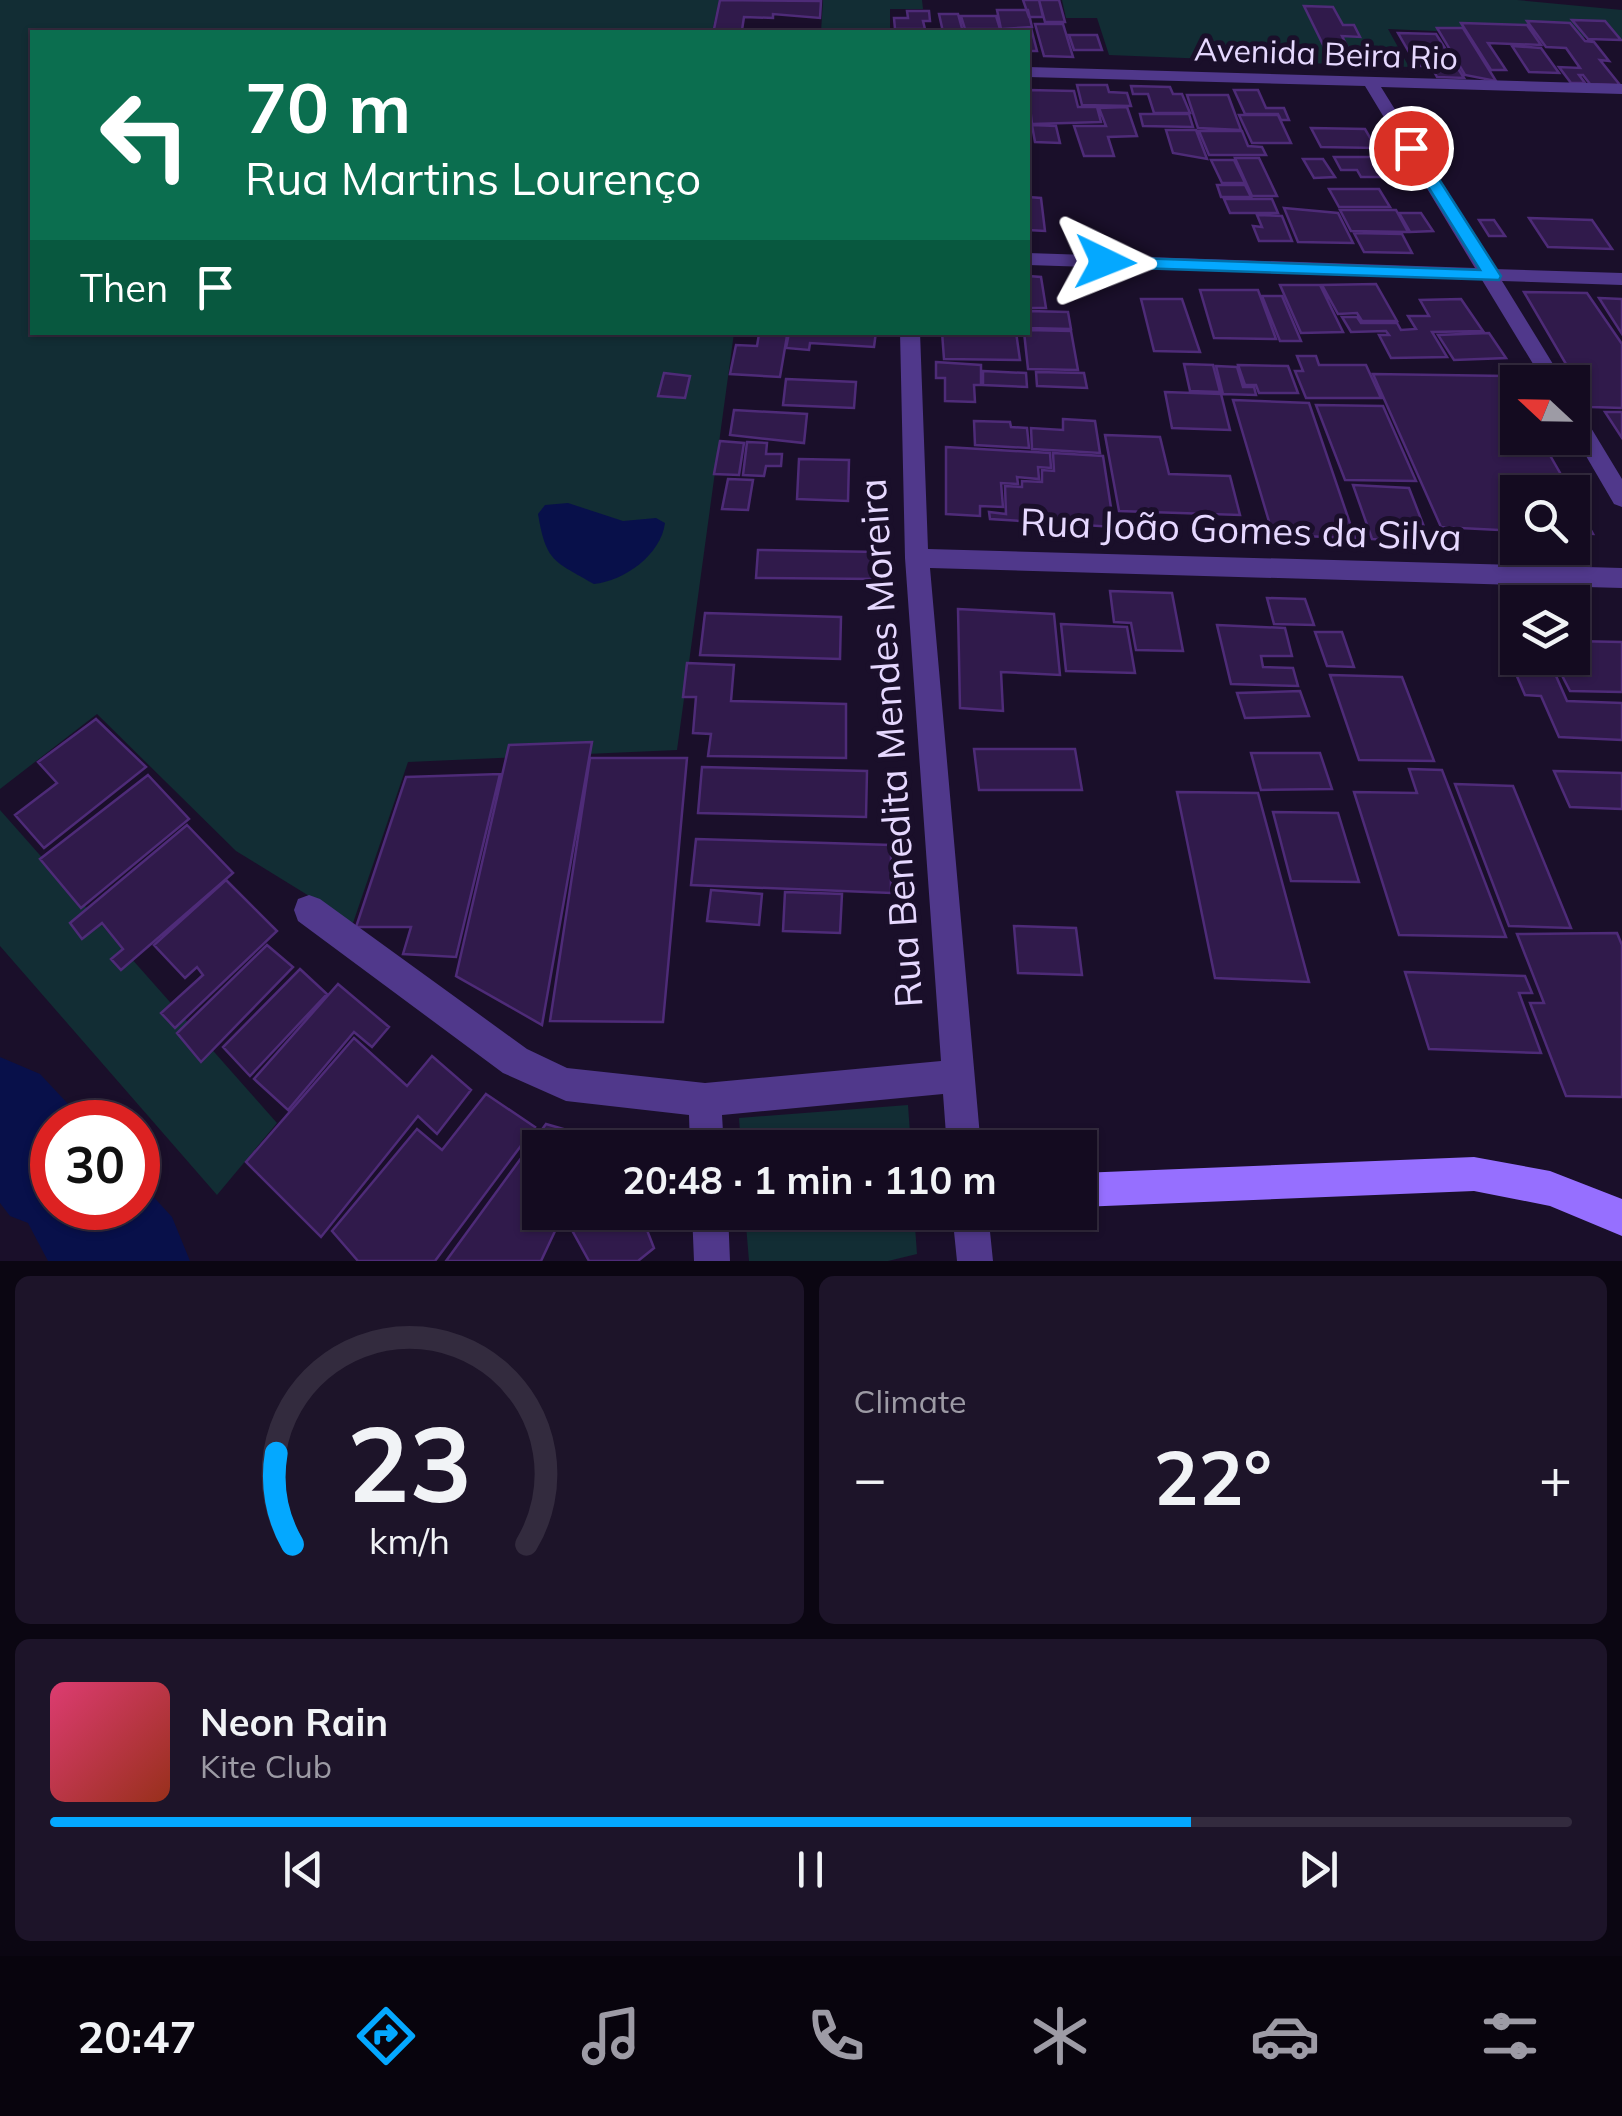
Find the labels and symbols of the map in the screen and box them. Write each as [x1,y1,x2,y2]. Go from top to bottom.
street label: Avenida Beira Rio [1194,28,1459,78]
pin [1369,106,1454,191]
position arrow [1053,210,1157,314]
north arrow [1500,365,1590,455]
street label: Rua Benedita Mendes Moreira [848,477,932,1009]
street label: Rua João Gomes da Silva [1019,497,1463,561]
speed limit sign: 30 [30,1100,160,1230]

